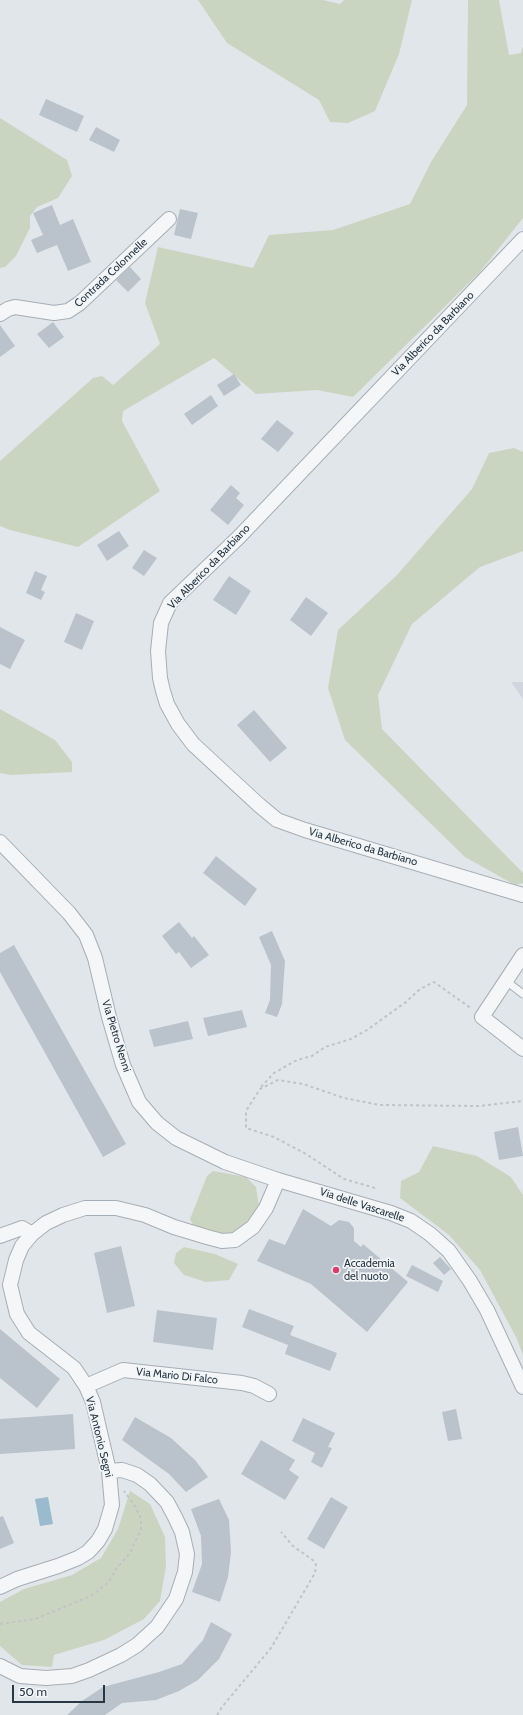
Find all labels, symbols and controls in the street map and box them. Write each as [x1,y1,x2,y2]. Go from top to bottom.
street label: Contrada Colonnelle [72,236,150,310]
street label: Via Alberico da Barbiano [389,289,477,379]
street label: Via Alberico da Barbiano [165,522,253,612]
street label: Via Alberico da Barbiano [307,825,419,869]
street label: Via Pietro Nenni [99,998,133,1074]
street label: Via delle Vascarelle [318,1185,406,1225]
place label: Accademia del nuoto [344,1257,395,1283]
marker: Accademia del nuoto [331,1265,341,1275]
street label: Via Mario Di Falco [135,1365,219,1387]
street label: Via Antonio Segni [83,1395,115,1479]
scale bar [14,1677,107,1703]
text: 50 m [19,1684,47,1699]

